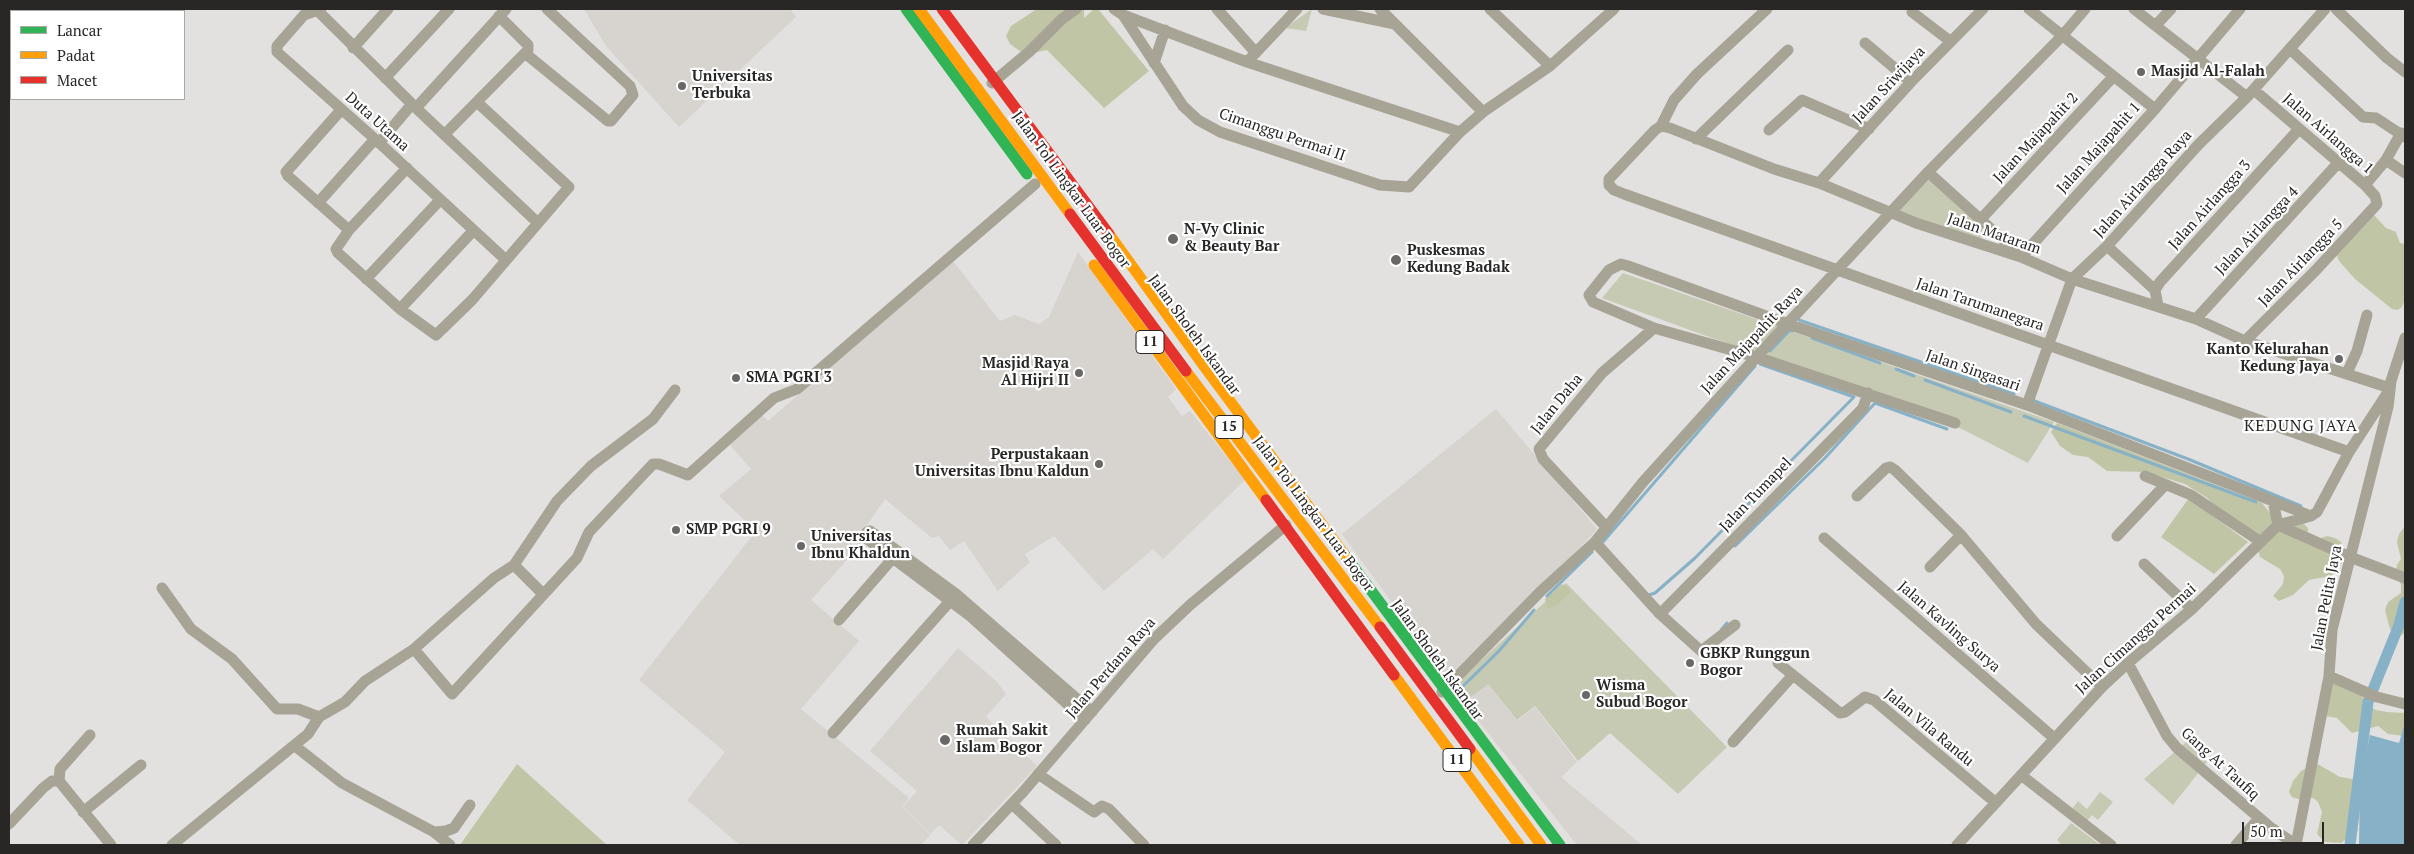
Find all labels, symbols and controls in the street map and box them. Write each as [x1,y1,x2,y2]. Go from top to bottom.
legend [10,10,185,100]
text: Lancar [57,20,102,40]
street label: Jalan Sriwijaya [1849,43,1929,127]
text: Padat [57,45,95,65]
place label: Masjid Al-Falah [2151,63,2265,81]
marker: Masjid Al-Falah [2135,66,2147,78]
place label: Universitas Terbuka [692,68,773,103]
text: Macet [57,70,97,90]
marker: Universitas Terbuka [676,80,688,92]
street label: Duta Utama [341,89,413,155]
street label: Jalan Majapahit 2 [1990,89,2082,187]
street label: Jalan Airlangga 1 [2279,90,2377,178]
street label: Jalan Majapahit 1 [2053,99,2145,197]
street label: Cimanggu Permai II [1216,105,1348,165]
street label: Jalan Tol Lingkar Luar Bogor [1008,108,1134,272]
street label: Jalan Airlangga Raya [2090,127,2196,241]
street label: Jalan Airlangga 3 [2165,157,2255,253]
street label: Jalan Airlangga 4 [2212,183,2302,279]
street label: Jalan Mataram [1945,210,2043,258]
street label: Jalan Airlangga 5 [2255,216,2347,310]
place label: N-Vy Clinic & Beauty Bar [1184,221,1279,256]
marker: N-Vy Clinic & Beauty Bar [1166,232,1180,246]
place label: Puskesmas Kedung Badak [1407,242,1510,277]
marker: Puskesmas Kedung Badak [1389,253,1403,267]
street label: Jalan Sholeh Iskandar [1144,271,1244,399]
street label: Jalan Tarumanegara [1914,275,2046,335]
street label: Jalan Majapahit Raya [1697,282,1807,398]
road number: 11 [1136,331,1164,354]
place label: Kanto Kelurahan Kedung Jaya [2207,341,2329,376]
street label: Jalan Singasari [1923,346,2023,396]
marker: Kanto Kelurahan Kedung Jaya [2333,353,2345,365]
place label: Masjid Raya Al Hijri II [982,355,1069,390]
marker: Masjid Raya Al Hijri II [1073,367,1085,379]
place label: SMA PGRI 3 [746,369,832,387]
street label: Jalan Daha [1527,370,1587,438]
marker: SMA PGRI 3 [730,372,742,384]
road number: 15 [1215,416,1243,438]
district label: KEDUNG JAYA [2243,416,2359,436]
street label: Jalan Tol Lingkar Luar Bogor [1249,433,1377,595]
place label: Perpustakaan Universitas Ibnu Kaldun [915,446,1089,481]
street label: Jalan Tumapel [1716,454,1796,536]
marker: Perpustakaan Universitas Ibnu Kaldun [1093,458,1105,470]
place label: SMP PGRI 9 [686,521,771,539]
marker: SMP PGRI 9 [670,524,682,536]
place label: Universitas Ibnu Khaldun [811,528,910,563]
marker: Universitas Ibnu Khaldun [795,540,807,552]
street label: Jalan Pelita Jaya [2308,544,2346,652]
street label: Jalan Kavling Surya [1894,578,2004,676]
street label: Jalan Cimanggu Permai [2072,580,2200,698]
street label: Jalan Sholeh Iskandar [1387,596,1487,724]
street label: Jalan Perdana Raya [1062,614,1160,722]
place label: GBKP Runggun Bogor [1700,645,1810,680]
marker: GBKP Runggun Bogor [1684,657,1696,669]
place label: Wisma Subud Bogor [1596,677,1687,712]
street label: Jalan Vila Randu [1881,685,1977,771]
marker: Wisma Subud Bogor [1580,689,1592,701]
place label: Rumah Sakit Islam Bogor [956,722,1048,757]
street label: Gang At Taufiq [2177,724,2263,804]
marker: Rumah Sakit Islam Bogor [938,733,952,747]
road number: 11 [1443,748,1471,772]
scale bar [2244,812,2326,844]
text: 50 m [2250,821,2283,841]

